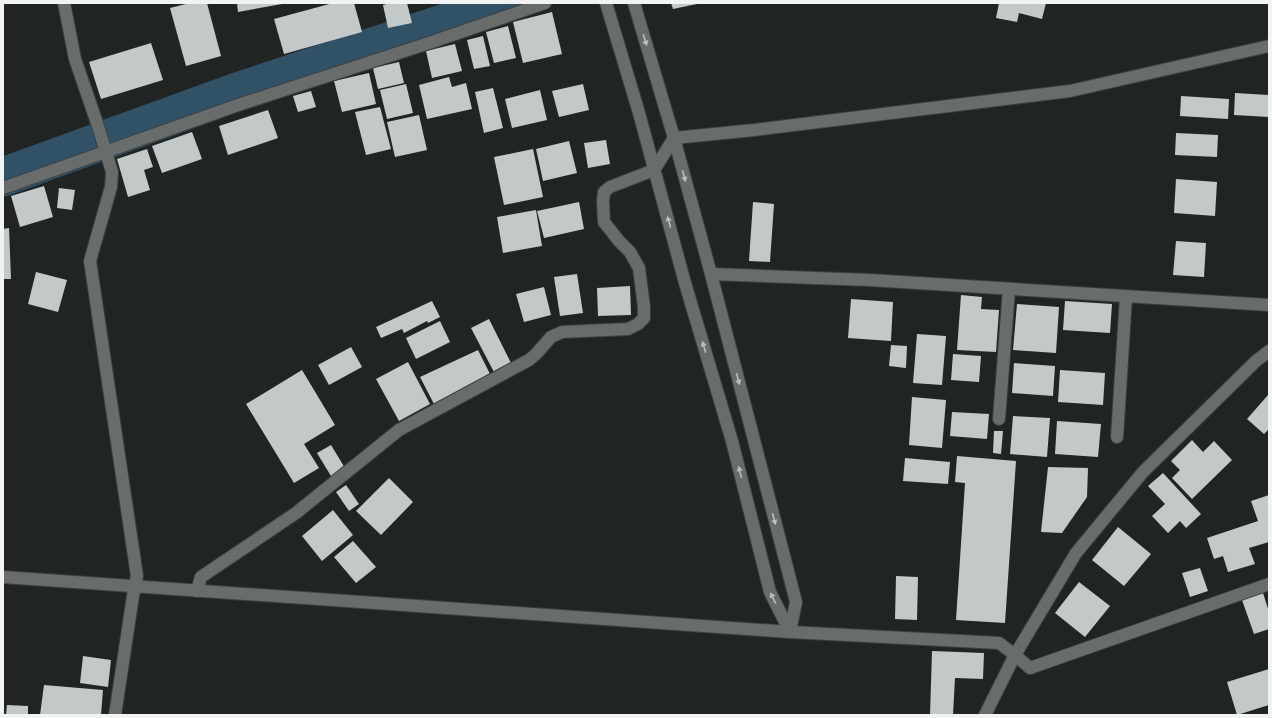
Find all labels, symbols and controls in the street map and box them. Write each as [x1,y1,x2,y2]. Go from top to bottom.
one-way arrow [642,35,648,47]
one-way arrow [681,170,687,182]
one-way arrow [665,216,671,228]
one-way arrow [701,341,707,353]
one-way arrow [735,373,741,386]
one-way arrow [736,466,742,478]
one-way arrow [771,513,777,525]
one-way arrow [770,592,776,603]

